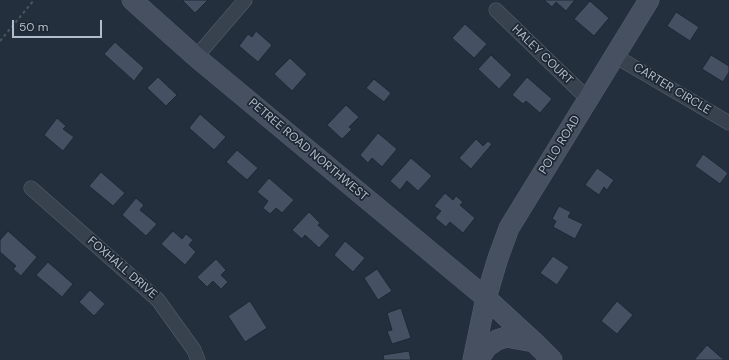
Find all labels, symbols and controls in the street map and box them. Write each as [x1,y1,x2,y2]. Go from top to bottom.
scale bar [14,12,104,38]
text: 50 m [19,19,48,35]
street label: HALEY COURT [509,22,575,88]
street label: CARTER CIRCLE [631,60,713,118]
street label: PETREE ROAD NORTHWEST [246,96,370,204]
street label: POLO ROAD [536,113,584,177]
street label: FOXHALL DRIVE [84,234,160,302]

